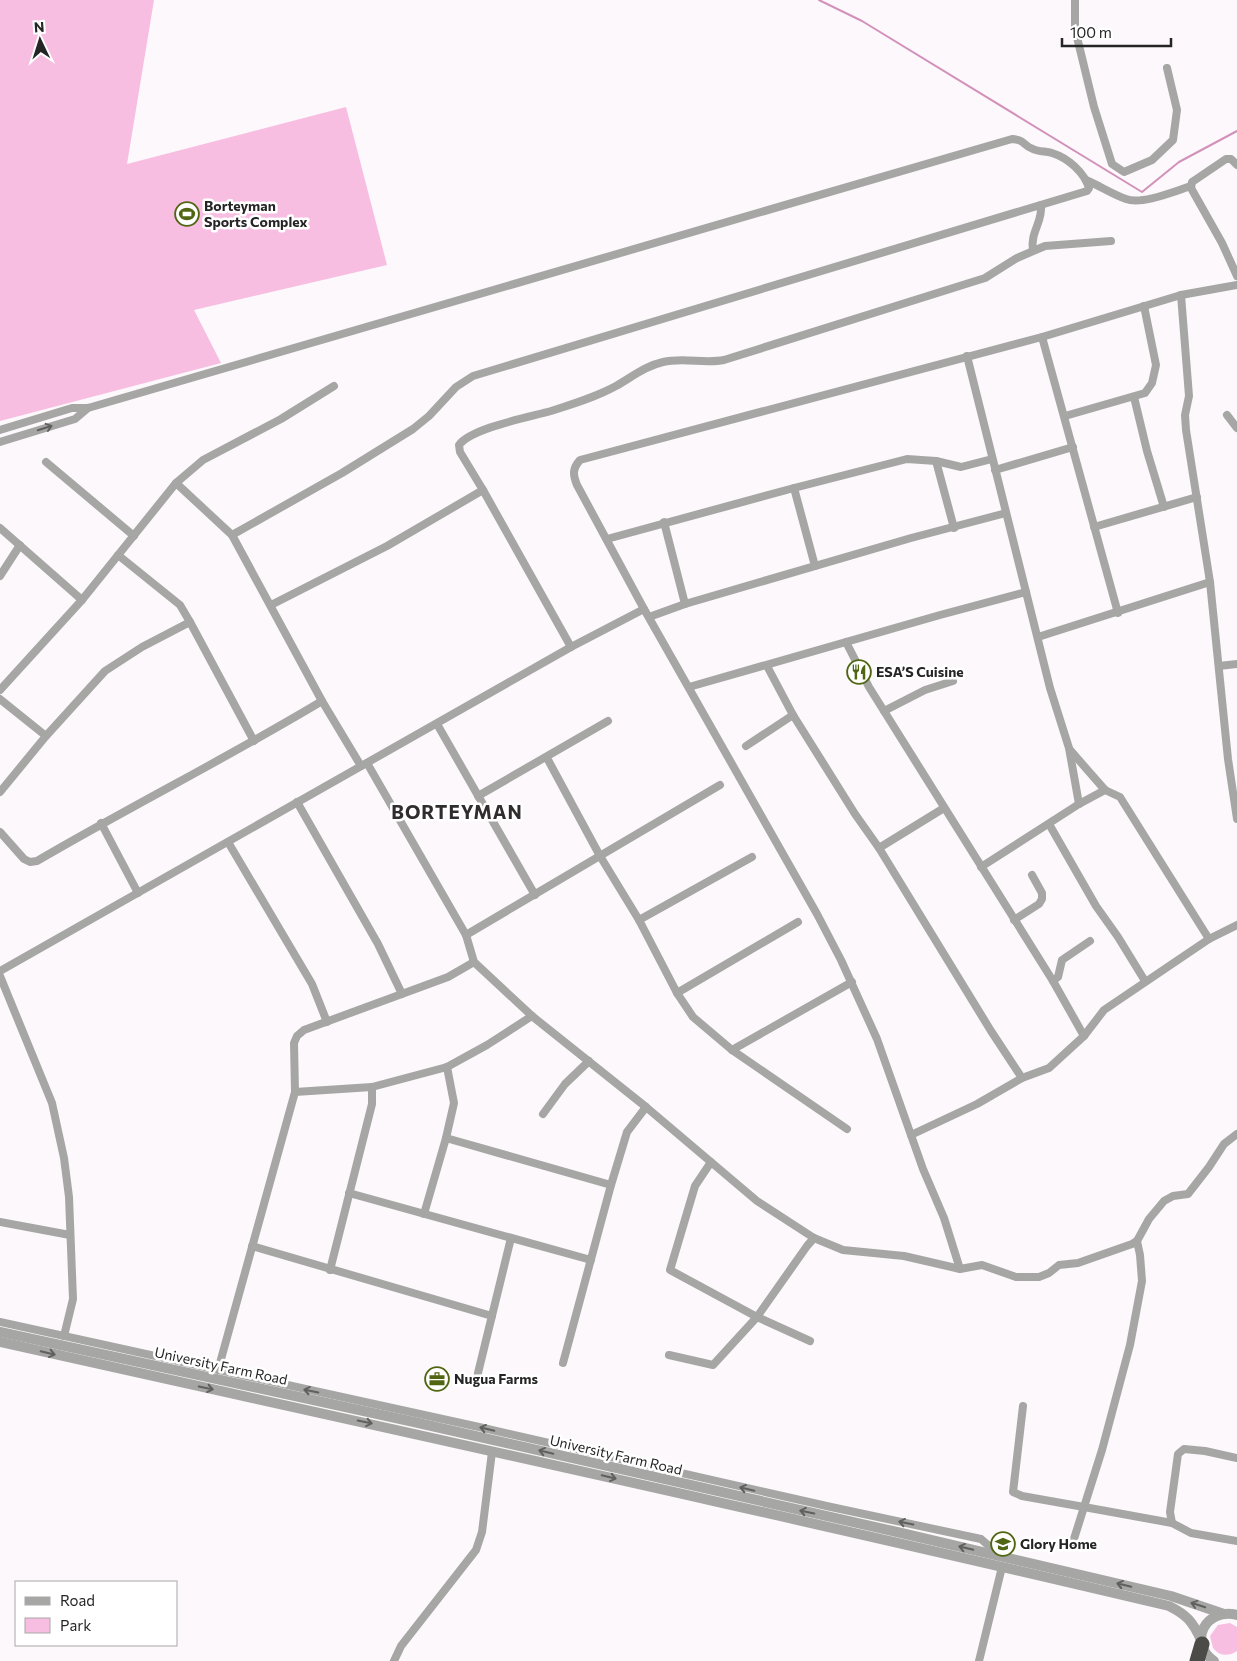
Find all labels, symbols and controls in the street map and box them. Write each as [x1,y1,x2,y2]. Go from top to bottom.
north arrow [15,15,65,65]
scale bar [1062,15,1171,47]
text: N [33,18,45,35]
text: 100 m [1070,23,1112,41]
place label: Borteyman Sports Complex [204,197,308,230]
sports icon: Borteyman Sports Complex [174,201,200,227]
one-way arrow [37,423,53,432]
restaurant icon: ESA’S Cuisine [846,659,872,685]
place label: ESA’S Cuisine [876,663,964,680]
district label: BORTEYMAN [391,800,523,823]
street label: University Farm Road [153,1343,289,1388]
one-way arrow [39,1349,55,1358]
office icon: Nugua Farms [424,1366,450,1392]
place label: Nugua Farms [454,1370,538,1387]
one-way arrow [198,1384,214,1393]
one-way arrow [303,1386,319,1395]
one-way arrow [357,1418,373,1427]
one-way arrow [479,1424,495,1433]
street label: University Farm Road [548,1431,684,1478]
one-way arrow [539,1447,555,1457]
one-way arrow [600,1473,616,1482]
one-way arrow [740,1484,756,1493]
one-way arrow [800,1507,816,1516]
one-way arrow [899,1518,915,1528]
school or university icon: Glory Home [990,1531,1016,1557]
place label: Glory Home [1020,1535,1097,1552]
one-way arrow [958,1543,974,1552]
one-way arrow [1116,1580,1132,1589]
legend [15,1581,178,1646]
text: Road [60,1591,95,1609]
one-way arrow [1190,1600,1206,1609]
text: Park [60,1616,91,1634]

